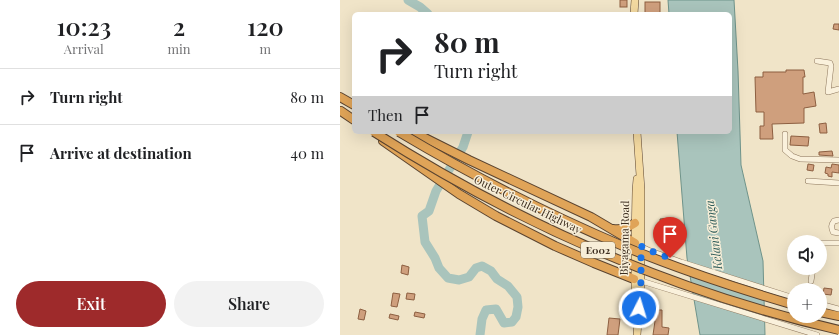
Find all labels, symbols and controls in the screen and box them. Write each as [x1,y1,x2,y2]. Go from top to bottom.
text: 10:23 [56,10,111,42]
text: 2 [173,10,185,42]
text: 120 [247,10,284,42]
text: 80 m [434,23,500,60]
icon: right [368,28,420,80]
text: Arrival [64,40,104,57]
text: min [168,40,191,57]
text: m [260,40,271,57]
text: Turn right [434,59,517,83]
icon: right [16,86,38,108]
text: Turn right [50,87,123,107]
text: 80 m [290,87,324,107]
icon: arrive [411,104,433,126]
text: Then [368,105,403,125]
icon: arrive [16,142,38,164]
text: Arrive at destination [50,143,192,163]
text: 40 m [291,143,324,163]
street label: Outer Circular Highway [472,171,585,237]
water label: Kelani Ganga [701,199,725,272]
street label: Biyagama Road [616,200,632,276]
pin [653,217,687,258]
icon: arrive [659,223,681,245]
map controls [787,235,827,323]
button: sound [787,235,827,275]
road number: E002 [581,242,615,258]
button: Exit [16,281,166,327]
button: Share [174,281,324,327]
button: + [787,283,827,323]
position arrow [618,287,660,329]

